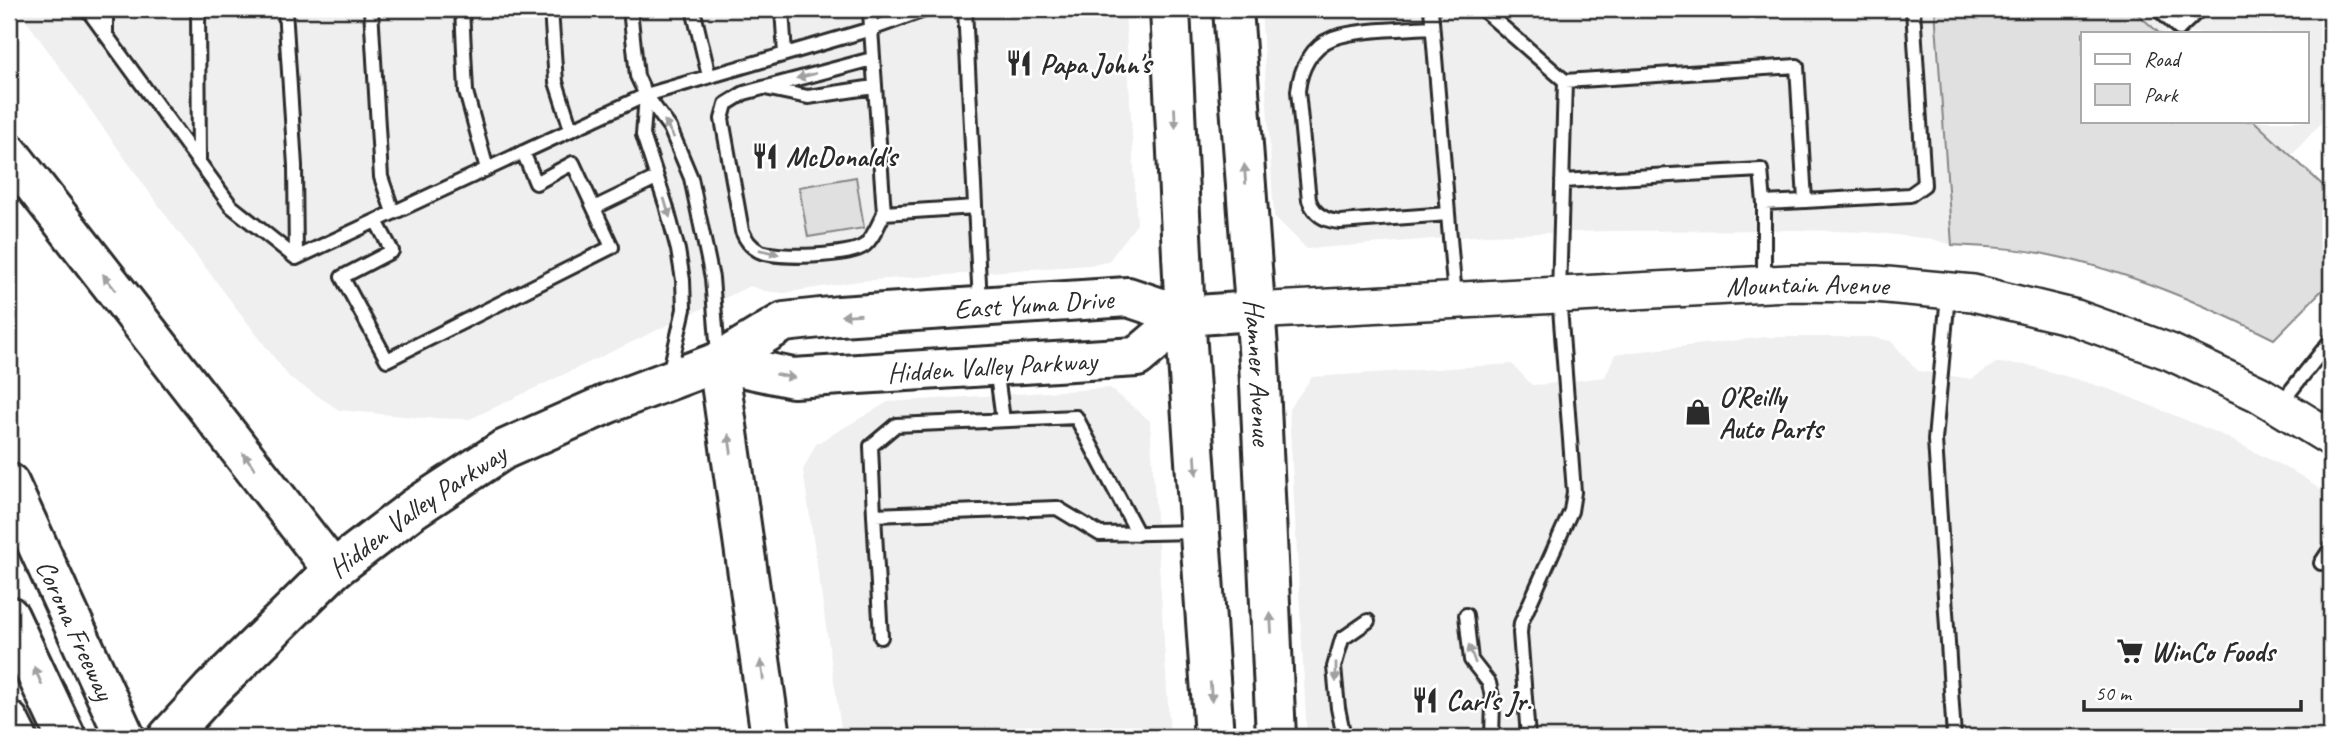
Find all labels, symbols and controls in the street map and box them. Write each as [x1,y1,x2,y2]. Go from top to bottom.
legend [2081,32,2308,122]
place label: Papa John's [1040,46,1154,81]
text: Road [2144,46,2183,72]
restaurant icon: Papa John's [1004,48,1034,78]
one-way arrow [795,70,817,81]
text: Park [2144,82,2179,108]
one-way arrow [1169,107,1180,129]
one-way arrow [663,120,675,139]
place label: McDonald's [786,139,900,174]
restaurant icon: McDonald's [750,141,780,171]
one-way arrow [1239,163,1250,185]
one-way arrow [662,198,672,219]
one-way arrow [758,246,780,257]
street label: Mountain Avenue [1725,265,1892,304]
one-way arrow [101,273,116,291]
street label: East Yuma Drive [953,280,1116,326]
street label: Hamner Avenue [1237,298,1280,448]
one-way arrow [840,310,862,321]
street label: Hidden Valley Parkway [886,342,1100,390]
one-way arrow [774,371,796,382]
place label: O'Reilly Auto Parts [1719,379,1826,446]
shop icon: O'Reilly Auto Parts [1683,397,1713,427]
one-way arrow [724,433,735,455]
street label: Hidden Valley Parkway [321,434,515,585]
one-way arrow [242,452,256,470]
one-way arrow [1191,454,1202,476]
street label: Corona Freeway [29,554,124,707]
one-way arrow [1265,612,1276,634]
place label: WinCo Foods [2151,634,2278,669]
supermarket icon: WinCo Foods [2115,636,2145,666]
one-way arrow [1466,643,1477,664]
one-way arrow [756,659,767,681]
one-way arrow [1330,662,1342,684]
one-way arrow [32,666,44,686]
scale bar [2084,669,2302,713]
text: 50 m [2095,680,2133,706]
one-way arrow [1206,681,1217,703]
place label: Carl's Jr. [1446,683,1532,718]
restaurant icon: Carl's Jr. [1410,685,1440,715]

